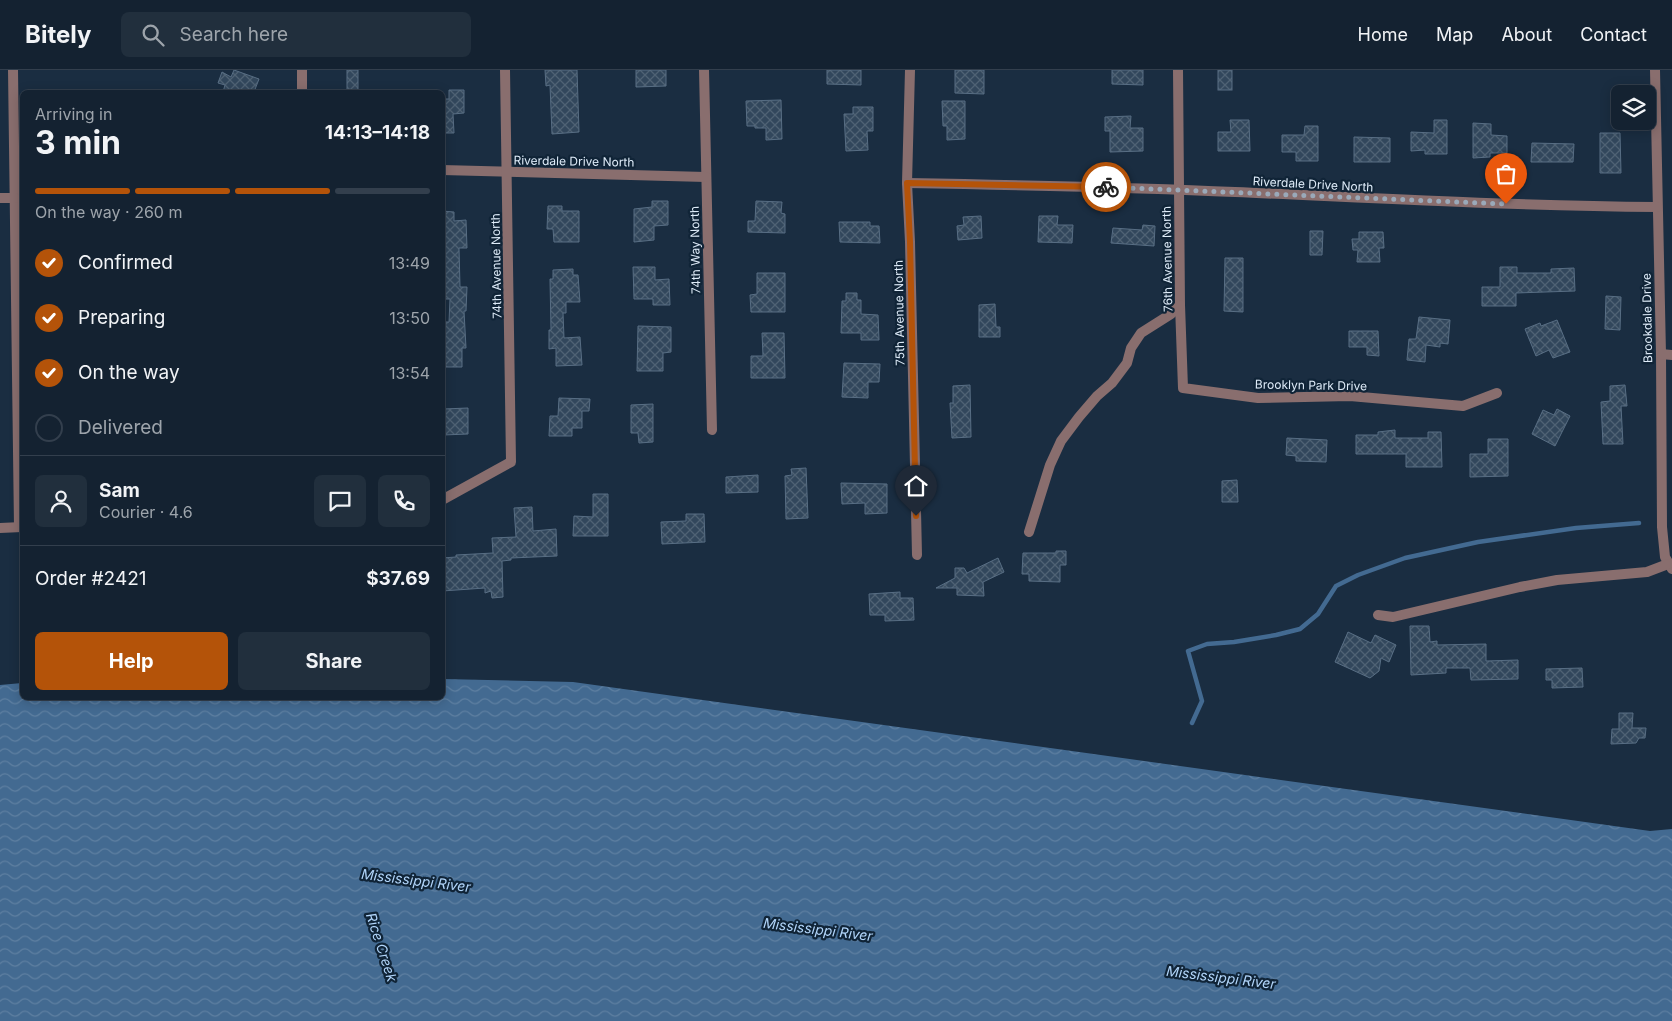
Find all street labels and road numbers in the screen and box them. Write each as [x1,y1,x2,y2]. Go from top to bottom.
street label: Riverdale Drive North [513,152,635,170]
street label: Riverdale Drive North [1252,173,1374,195]
street label: 74th Way North [687,206,703,294]
street label: 76th Avenue North [1159,206,1175,312]
street label: 74th Avenue North [488,213,504,319]
street label: 75th Avenue North [891,260,907,366]
street label: Brookdale Drive [1639,273,1655,363]
street label: Brooklyn Park Drive [1255,377,1367,393]

